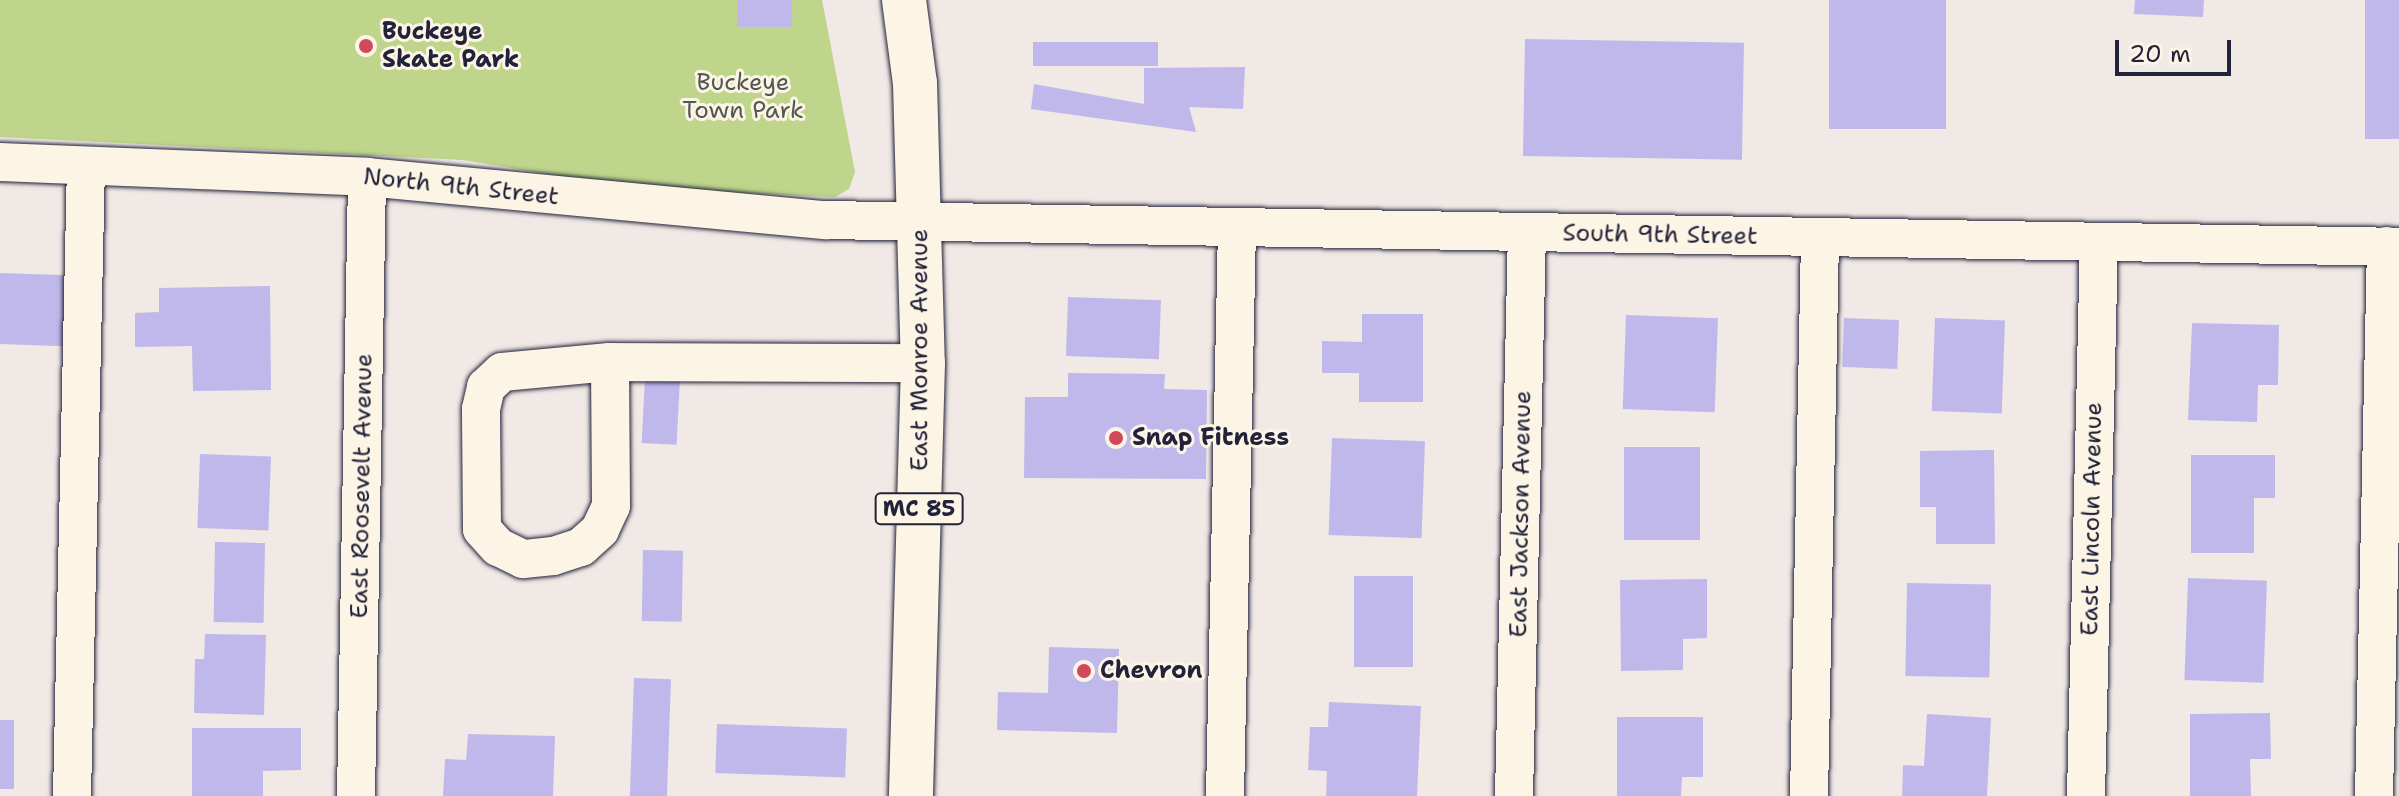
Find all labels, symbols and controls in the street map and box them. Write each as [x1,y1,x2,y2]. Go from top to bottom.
place label: Buckeye Skate Park [382,18,519,74]
scale bar [2119,24,2235,74]
marker: Buckeye Skate Park [357,37,375,55]
text: 20 m [2129,38,2191,70]
park label: Buckeye Town Park [682,69,804,125]
street label: North 9th Street [362,162,560,212]
street label: South 9th Street [1562,219,1758,251]
street label: East Monroe Avenue [906,229,934,471]
street label: East Roosevelt Avenue [345,353,379,619]
street label: East Jackson Avenue [1504,390,1538,638]
street label: East Lincoln Avenue [2076,402,2108,636]
place label: Snap Fitness [1132,424,1289,452]
marker: Snap Fitness [1107,429,1125,447]
road number: MC 85 [873,491,965,527]
place label: Chevron [1100,657,1202,685]
marker: Chevron [1075,662,1093,680]

